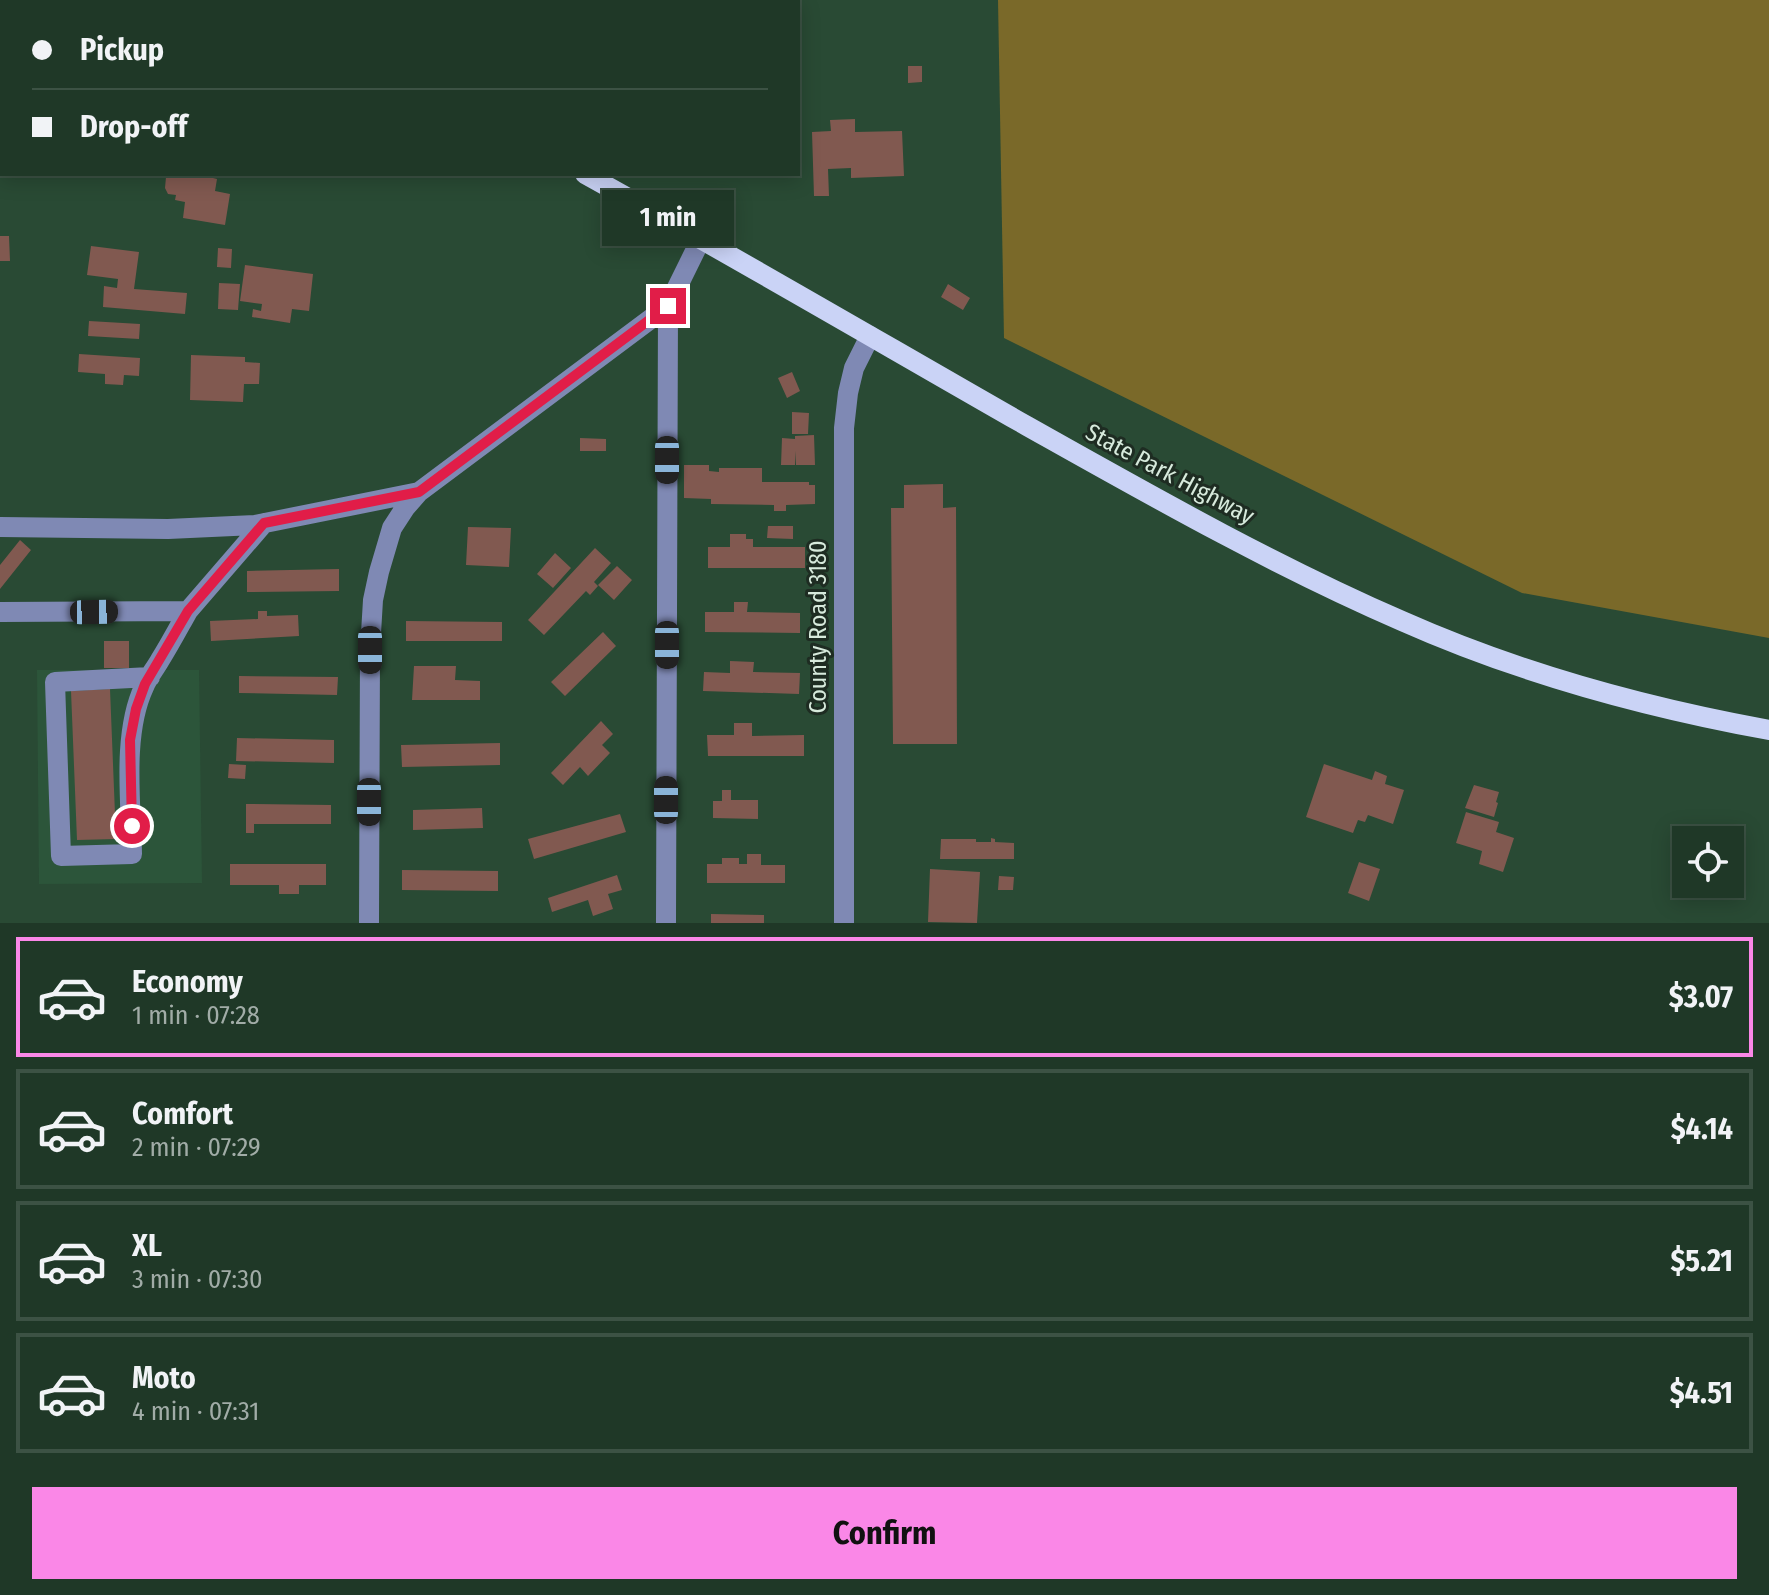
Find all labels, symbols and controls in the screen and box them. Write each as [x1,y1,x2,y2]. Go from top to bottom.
text: Pickup [80,32,164,68]
text: Drop-off [80,109,187,145]
callout: 1 min [602,190,734,246]
text: 1 min [640,202,696,233]
route end [650,288,686,324]
street label: State Park Highway [1081,418,1259,530]
car [655,436,679,484]
street label: County Road 3180 [804,540,832,714]
car [70,600,118,624]
car [655,621,679,669]
car [358,626,382,674]
car [654,776,678,824]
car [357,778,381,826]
route start [114,808,150,844]
map controls [1672,826,1744,898]
button: locate [1672,826,1744,898]
icon: car [36,961,108,1033]
text: Economy [132,964,243,1000]
text: $3.07 [1669,979,1733,1015]
text: 1 min · 07:28 [132,1000,260,1031]
icon: car [36,1093,108,1165]
text: Comfort [132,1096,233,1132]
text: $4.14 [1671,1111,1733,1147]
text: 2 min · 07:29 [132,1132,261,1163]
icon: car [36,1225,108,1297]
text: XL [132,1228,162,1264]
text: $5.21 [1670,1243,1733,1279]
text: 3 min · 07:30 [132,1264,262,1295]
icon: car [36,1357,108,1429]
text: Moto [132,1360,196,1396]
text: $4.51 [1670,1375,1733,1411]
text: 4 min · 07:31 [132,1396,259,1427]
button: Confirm [32,1487,1737,1579]

